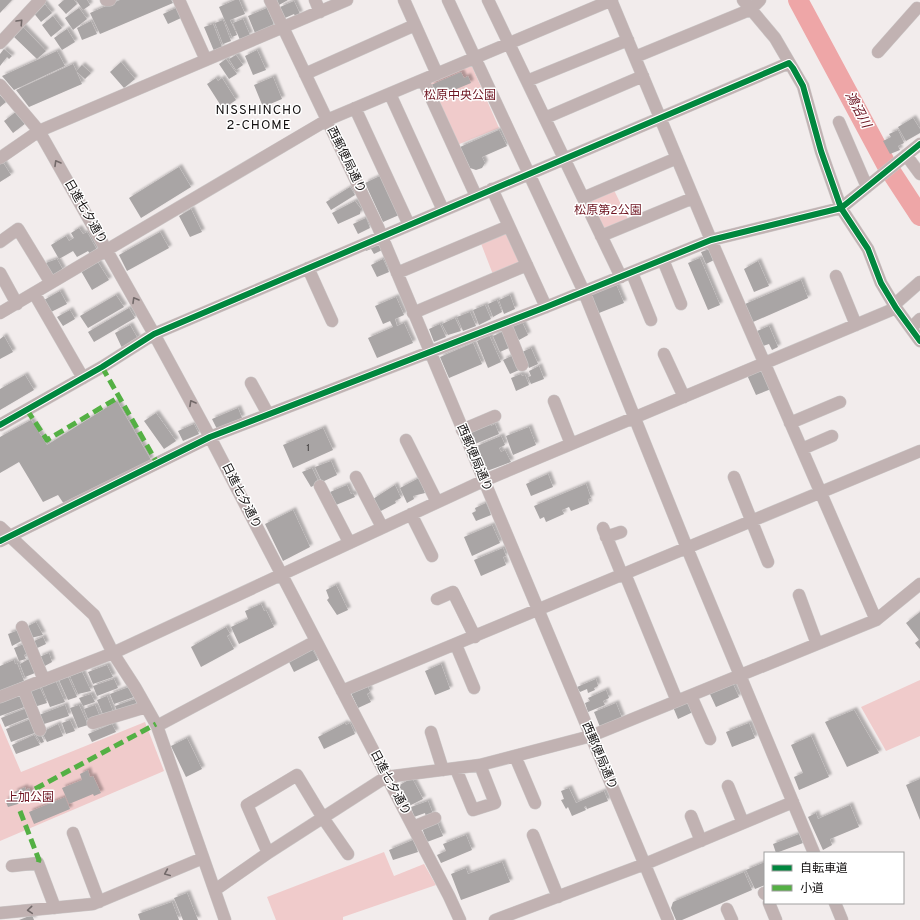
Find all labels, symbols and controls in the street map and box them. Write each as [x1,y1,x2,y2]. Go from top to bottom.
one-way arrow [16,19,23,27]
park label: 松原中央公園 [424,88,496,104]
water label: 鴻沼川 [841,89,874,133]
district label: NISSHINCHO 2-CHOME [215,103,303,134]
street label: 西郵便局通り [323,124,369,196]
one-way arrow [54,159,61,167]
street label: 日進七夕通り [60,177,110,247]
park label: 松原第2公園 [574,203,642,219]
one-way arrow [132,297,139,304]
one-way arrow [189,399,196,407]
street label: 西郵便局通り [453,422,495,494]
house number: 1 [306,442,310,455]
street label: 日進七夕通り [218,460,264,532]
street label: 西郵便局通り [578,720,620,792]
street label: 日進七夕通り [366,747,414,819]
park label: 上加公園 [6,790,54,806]
legend [764,852,904,904]
text: 自転車道 [800,861,848,877]
one-way arrow [164,869,171,877]
text: 小道 [800,881,824,897]
one-way arrow [27,906,33,915]

